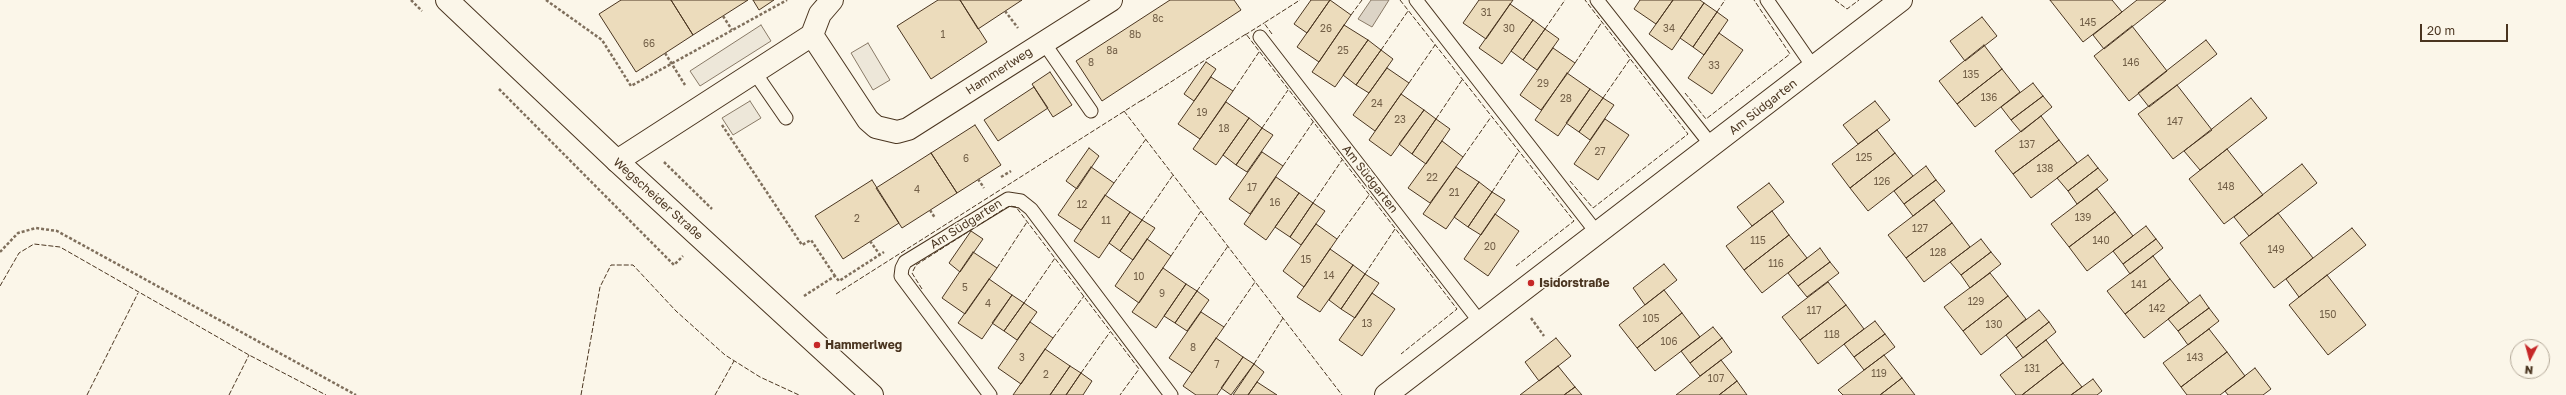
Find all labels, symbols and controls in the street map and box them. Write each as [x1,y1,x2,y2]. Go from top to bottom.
house number: 31 [1481,7,1491,19]
house number: 8c [1152,13,1164,25]
scale bar [2422,16,2510,42]
house number: 145 [2080,17,2096,29]
house number: 26 [1320,23,1332,35]
house number: 30 [1503,23,1515,35]
house number: 34 [1663,23,1675,35]
text: 20 m [2427,23,2455,38]
house number: 1 [941,29,945,41]
house number: 8b [1129,29,1141,41]
house number: 66 [643,38,655,50]
street label: Hammerlweg [963,44,1035,98]
house number: 8a [1106,45,1118,57]
house number: 25 [1337,45,1349,57]
house number: 8 [1088,57,1094,69]
house number: 146 [2123,57,2139,69]
house number: 33 [1708,60,1720,72]
house number: 135 [1963,69,1979,81]
street label: Am Südgarten [1726,76,1800,138]
house number: 29 [1537,78,1549,90]
house number: 136 [1981,92,1997,104]
house number: 28 [1560,93,1572,105]
house number: 24 [1371,98,1383,110]
house number: 19 [1197,107,1207,119]
house number: 23 [1394,114,1406,126]
house number: 147 [2167,116,2183,128]
house number: 18 [1219,123,1229,135]
house number: 137 [2019,139,2035,151]
street label: Am Südgarten [1339,142,1401,216]
house number: 27 [1594,146,1606,158]
house number: 125 [1856,152,1872,164]
house number: 6 [963,153,969,165]
street label: Wegscheider Straße [610,155,706,243]
house number: 138 [2037,163,2053,175]
house number: 22 [1426,172,1438,184]
house number: 126 [1874,176,1890,188]
house number: 148 [2217,181,2235,193]
house number: 17 [1247,182,1257,194]
house number: 4 [914,184,920,196]
house number: 21 [1449,187,1459,199]
street label: Am Südgarten [927,196,1005,252]
house number: 16 [1270,197,1280,209]
house number: 12 [1077,199,1087,211]
house number: 139 [2075,212,2091,224]
house number: 2 [854,213,860,225]
house number: 11 [1101,215,1111,227]
house number: 127 [1912,223,1928,235]
house number: 115 [1750,235,1766,247]
house number: 140 [2092,235,2110,247]
house number: 20 [1484,241,1496,253]
house number: 149 [2268,244,2284,256]
house number: 128 [1930,247,1946,259]
house number: 15 [1301,254,1311,266]
house number: 116 [1768,258,1784,270]
house number: 14 [1324,270,1334,282]
house number: 10 [1133,271,1145,283]
place label: Isidorstraße [1539,276,1609,290]
marker: Isidorstraße [1526,278,1536,288]
house number: 141 [2131,279,2147,291]
house number: 5 [962,282,968,294]
house number: 9 [1159,288,1165,300]
house number: 129 [1968,296,1984,308]
house number: 4 [985,298,991,310]
house number: 142 [2149,303,2165,315]
house number: 117 [1807,305,1821,317]
house number: 150 [2320,309,2336,321]
house number: 105 [1643,313,1659,325]
house number: 13 [1362,318,1372,330]
house number: 130 [1986,319,2002,331]
house number: 118 [1824,329,1840,341]
house number: 106 [1660,336,1678,348]
place label: Hammerlweg [825,338,902,352]
north arrow [2510,339,2550,379]
marker: Hammerlweg [812,340,822,350]
house number: 8 [1190,342,1196,354]
house number: 3 [1019,352,1025,364]
house number: 143 [2187,352,2203,364]
house number: 7 [1214,359,1220,371]
house number: 131 [2024,363,2040,375]
text: N [2524,364,2534,377]
house number: 119 [1871,368,1887,380]
house number: 2 [1043,369,1049,381]
house number: 107 [1708,373,1724,385]

